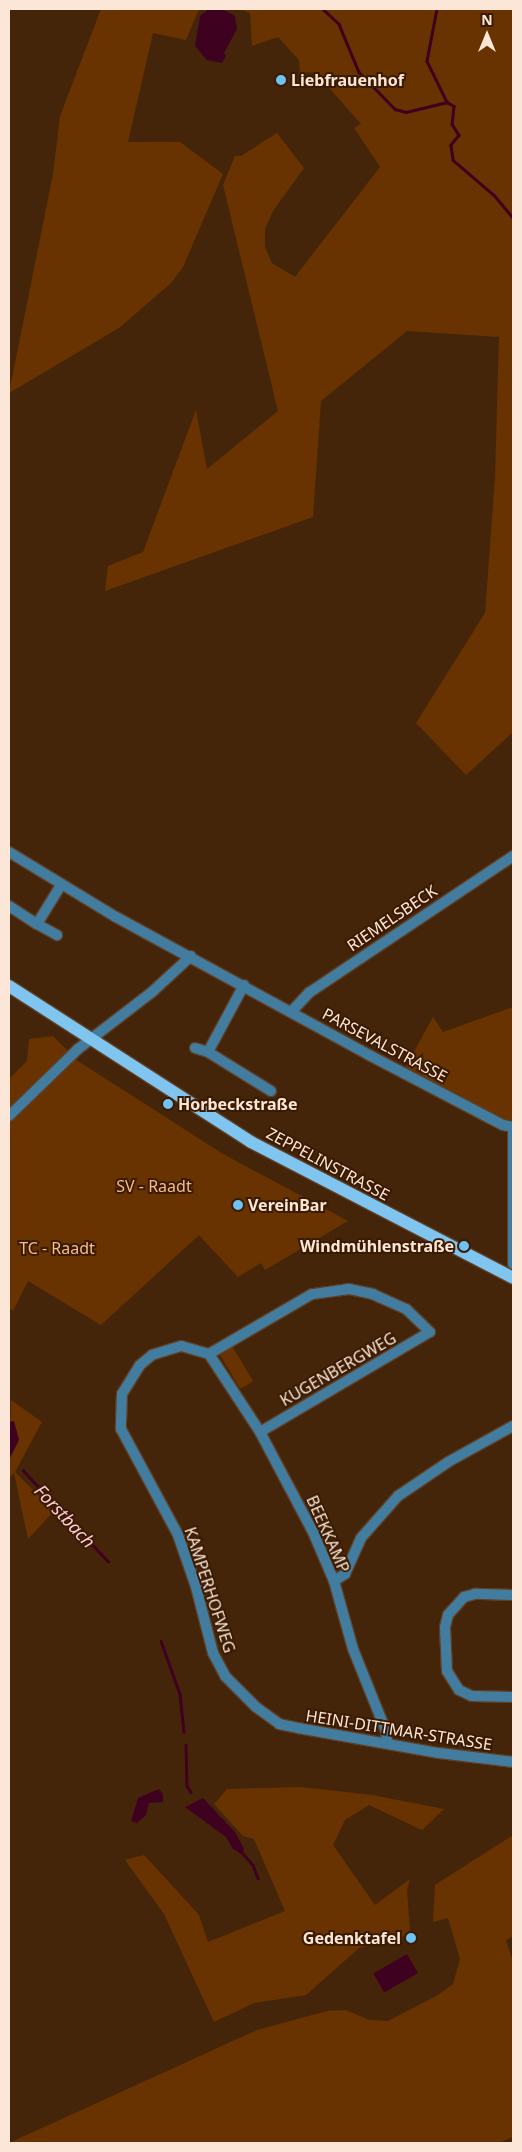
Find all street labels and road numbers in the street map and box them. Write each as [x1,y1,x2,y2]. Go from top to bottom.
street label: RIEMELSBECK [343,881,441,955]
street label: PARSEVALSTRASSE [319,1004,451,1086]
street label: ZEPPELINSTRASSE [263,1123,393,1205]
street label: KUGENBERGWEG [277,1328,399,1410]
street label: BEEKKAMP [302,1492,354,1576]
street label: KAMPERHOFWEG [181,1525,239,1655]
street label: HEINI-DITTMAR-STRASSE [305,1706,493,1754]

